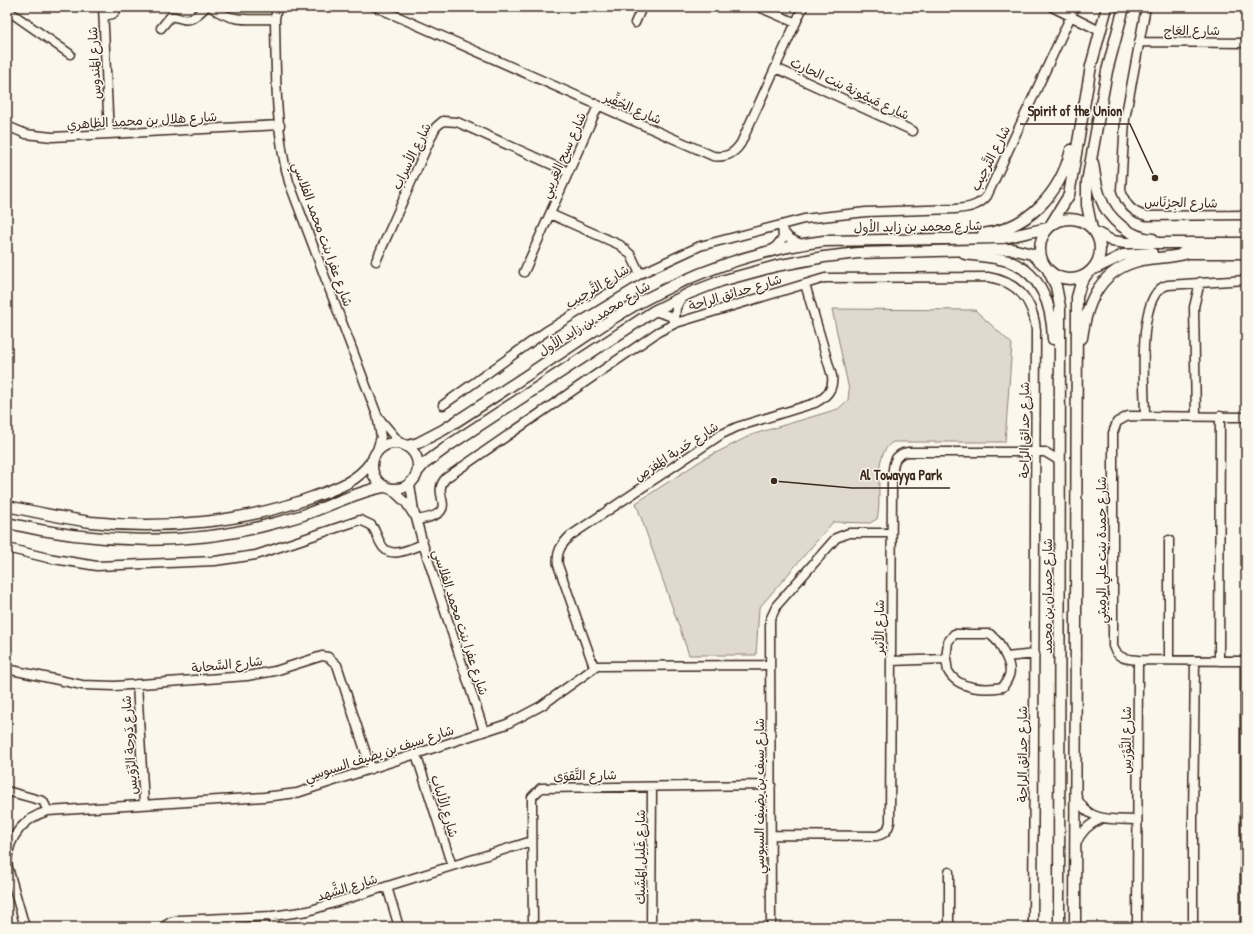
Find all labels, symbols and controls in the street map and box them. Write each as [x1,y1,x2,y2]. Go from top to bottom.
street label: شارع العَاج [1164,21,1220,40]
street label: شارع المَندوس [83,26,106,100]
street label: شارع مَيمُونة بنت الحارِث [787,52,913,125]
street label: شارع الجُفِّير [600,87,665,129]
callout: Spirit of the Union [1020,98,1130,124]
text: Spirit of the Union [1028,101,1122,122]
street label: شارع هلال بن محمد الظاهري [66,107,218,134]
street label: شارع سيح العَريبي [536,109,593,202]
street label: شارع الأسراب [387,120,436,193]
street label: شارع التَّرحِيب [966,122,1015,194]
street label: شارع عفرا بنت محمد الفلاسي [286,159,358,310]
street label: شارع الجِرْنَاس [1144,192,1218,214]
street label: شارع محمد بن زايد الأول [853,216,983,237]
street label: شارع التَّرحِيب [562,260,633,313]
street label: شارع حدائق الراحة [686,269,784,316]
street label: شارع محمد بن زايد الأول [535,276,654,361]
street label: شارع حدائق الراحة [1015,382,1034,478]
street label: شارع حَدبة المَفرَص [630,417,722,486]
callout: Al Towayya Park [852,462,950,488]
text: Al Towayya Park [860,465,942,486]
street label: شارع حمدة بنت علي الرميثي [1092,477,1113,623]
street label: شارع حمدان بن محمد [1038,538,1057,654]
street label: شارع عفرا بنت محمد الفلاسي [426,547,493,698]
street label: شارع الأثير [870,599,889,656]
street label: شارع السَّحابة [191,651,264,678]
street label: شارع دَوحة الرِّوَيس [117,695,142,795]
street label: شارع حدائق الراحة [1013,706,1032,802]
street label: شارع النَّوْرَس [1117,706,1136,774]
street label: شارع سيف بن يضيف السبوسي [750,718,771,874]
street label: شارع سيف بن يضيف السبوسي [302,720,457,789]
street label: شارع التَّقوَى [553,765,617,786]
street label: شارع الألباب [426,772,463,840]
street label: شارع غَلِيل المُشَيك [631,809,650,905]
street label: شارع الشَّهد [314,869,380,906]

